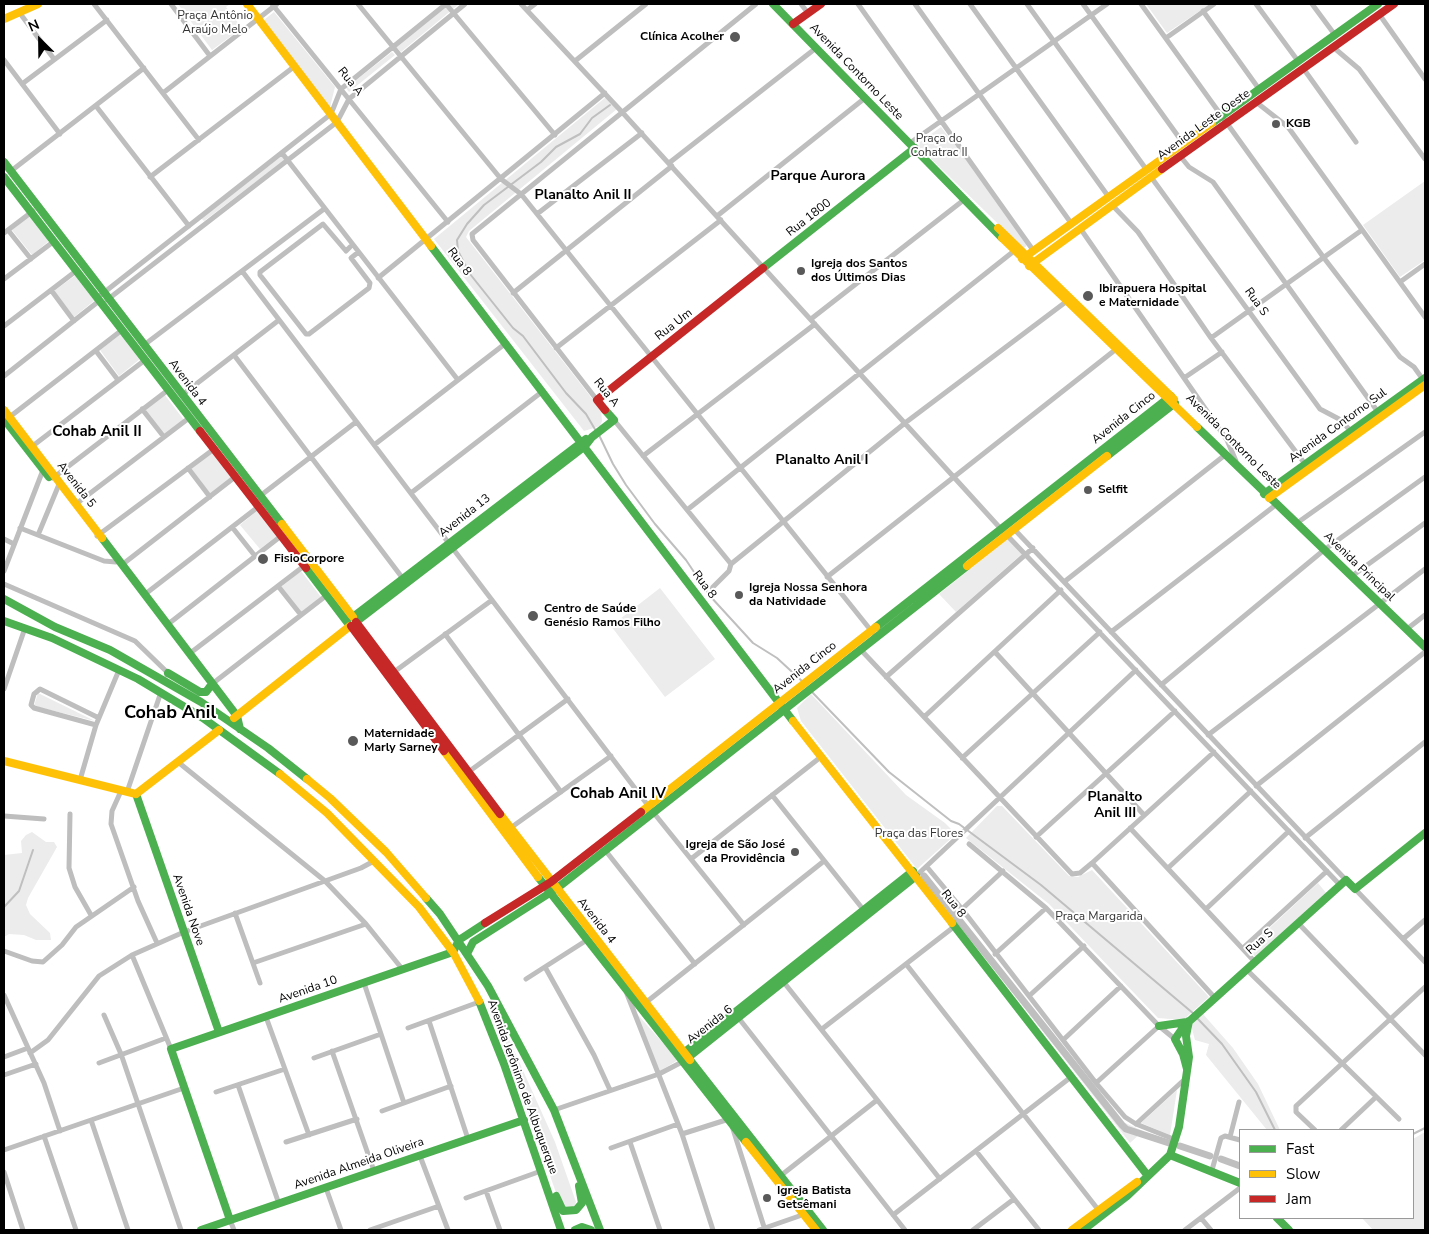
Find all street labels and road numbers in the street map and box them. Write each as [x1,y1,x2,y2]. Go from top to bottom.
street label: Avenida Contorno Leste [806,21,906,123]
street label: Rua A [334,65,366,99]
street label: Avenida Leste Oeste [1155,87,1253,163]
street label: Rua 1800 [784,196,834,240]
street label: Rua 8 [444,245,474,279]
street label: Rua S [1241,285,1271,319]
street label: Rua Um [653,306,695,344]
street label: Avenida 4 [165,357,209,409]
street label: Rua A [590,376,622,410]
street label: Avenida Contorno Sul [1286,386,1390,466]
street label: Avenida Cinco [1089,389,1159,447]
street label: Avenida Contorno Leste [1182,391,1284,493]
street label: Avenida 5 [54,459,98,511]
street label: Avenida 13 [436,491,494,541]
street label: Avenida Principal [1320,529,1398,605]
street label: Rua 8 [689,568,719,602]
street label: Avenida Cinco [770,639,840,697]
street label: Avenida Nove [169,872,207,948]
street label: Rua 8 [938,887,968,921]
street label: Avenida 4 [574,895,618,947]
street label: Rua S [1243,926,1277,958]
street label: Avenida 10 [277,973,339,1007]
street label: Avenida Jerônimo de Albuquerque [484,998,560,1176]
street label: Avenida 6 [684,1003,736,1047]
street label: Avenida Almeida Oliveira [292,1135,426,1193]

